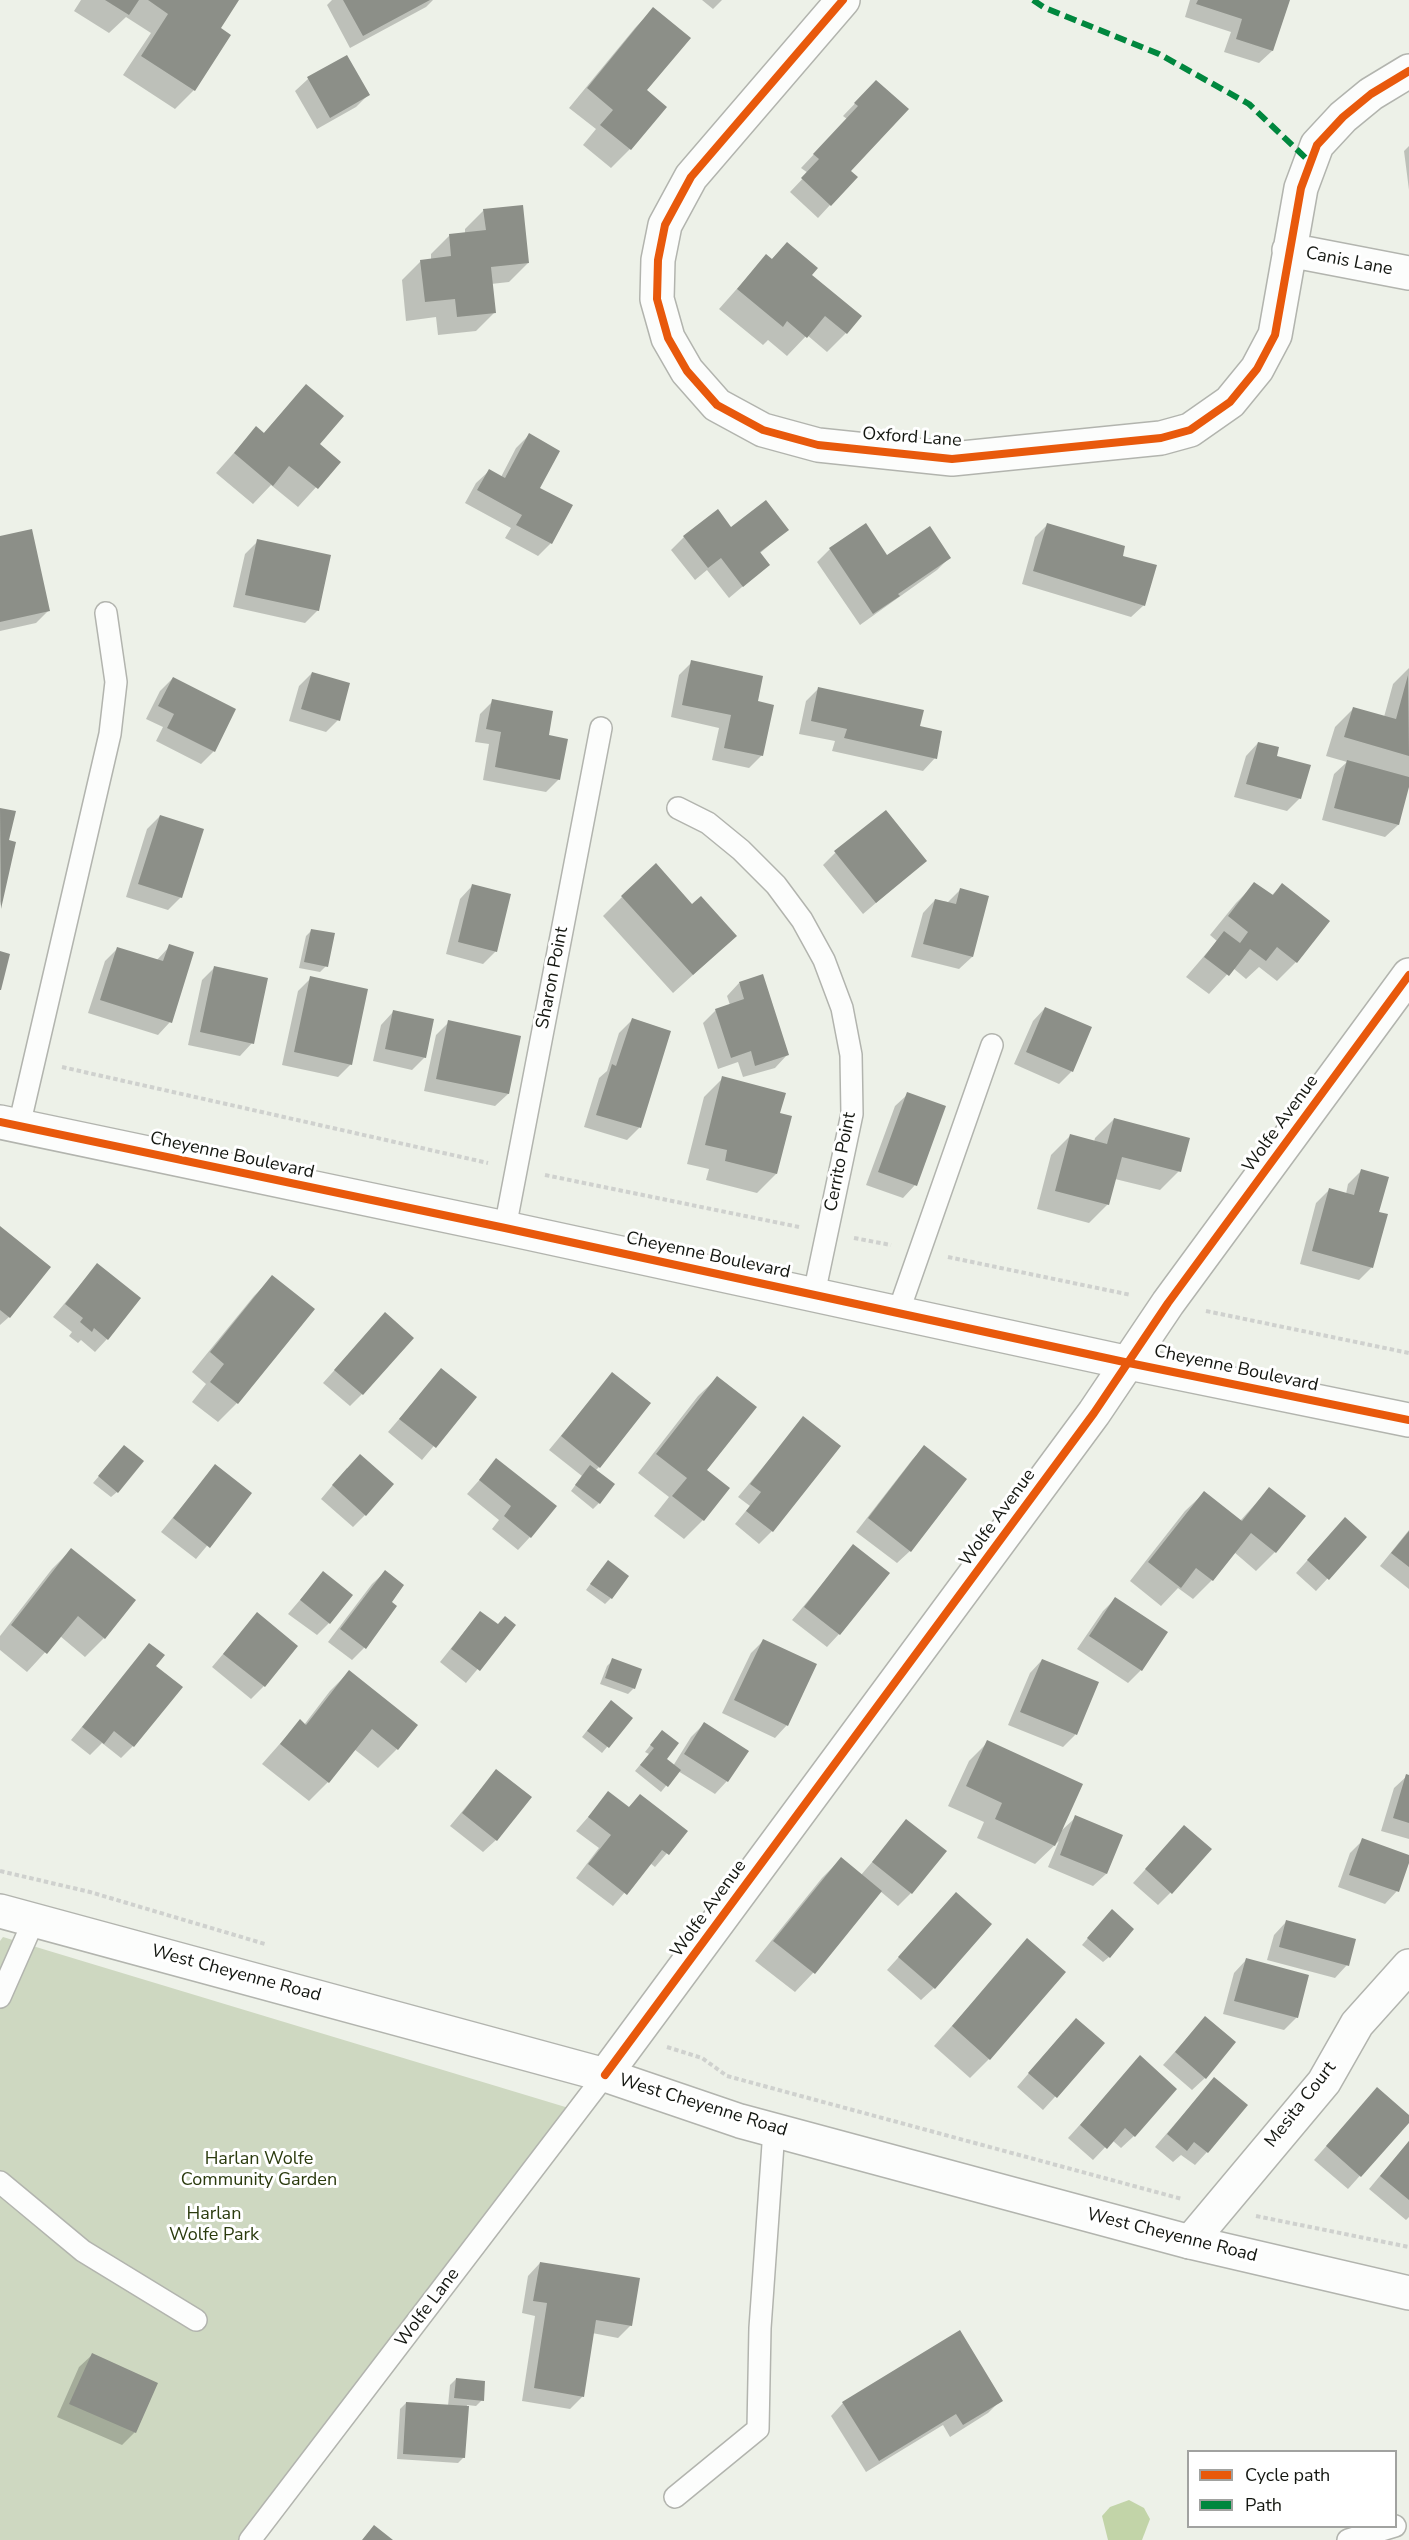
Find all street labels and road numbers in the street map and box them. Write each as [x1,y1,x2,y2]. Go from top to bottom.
street label: Canis Lane [1304,243,1394,281]
street label: Oxford Lane [862,424,962,452]
street label: Sharon Point [533,925,573,1031]
street label: Wolfe Avenue [1238,1071,1324,1177]
street label: Cerrito Point [821,1111,861,1213]
street label: Cheyenne Boulevard [148,1128,316,1184]
street label: Cheyenne Boulevard [624,1228,792,1284]
street label: Cheyenne Boulevard [1152,1341,1320,1397]
street label: Wolfe Avenue [955,1465,1041,1571]
street label: Wolfe Avenue [666,1856,752,1962]
street label: West Cheyenne Road [149,1941,323,2007]
street label: Mesita Court [1261,2058,1341,2152]
street label: West Cheyenne Road [616,2070,790,2142]
street label: West Cheyenne Road [1085,2204,1259,2268]
street label: Wolfe Lane [391,2264,465,2352]

